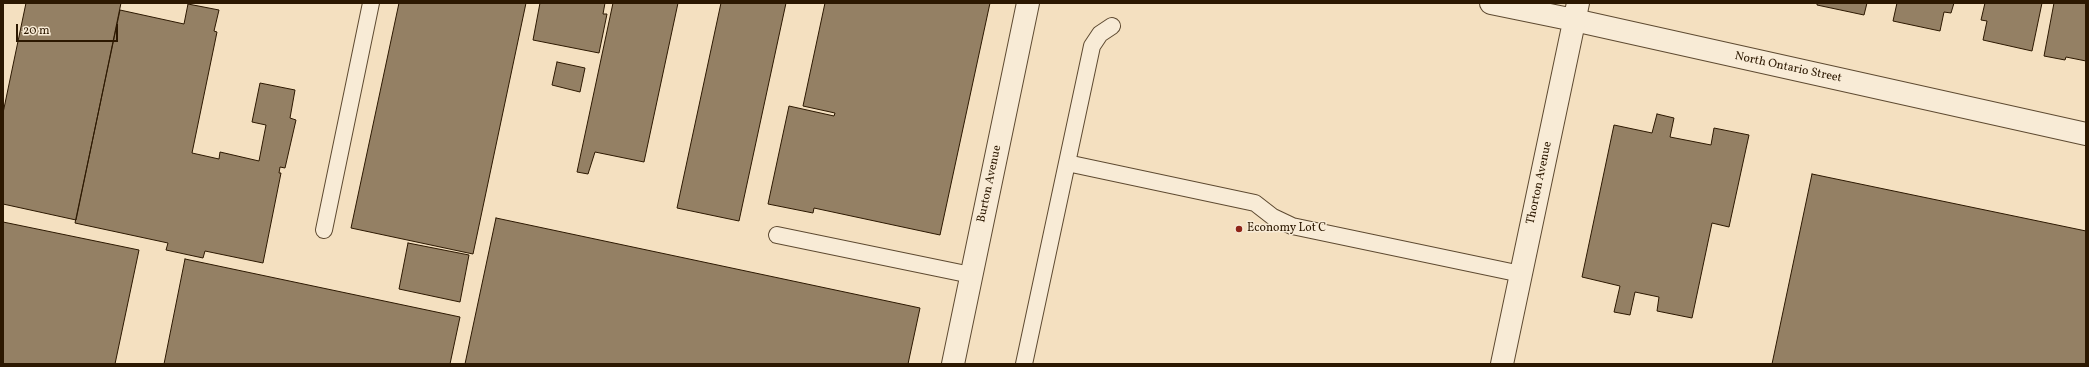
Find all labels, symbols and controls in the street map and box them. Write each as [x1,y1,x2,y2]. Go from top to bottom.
scale bar [18,16,120,42]
text: 20 m [23,23,50,39]
street label: North Ontario Street [1733,50,1843,86]
street label: Thorton Avenue [1524,140,1556,226]
street label: Burton Avenue [975,144,1005,224]
place label: Economy Lot C [1247,222,1326,236]
marker: Economy Lot C [1234,224,1244,234]

